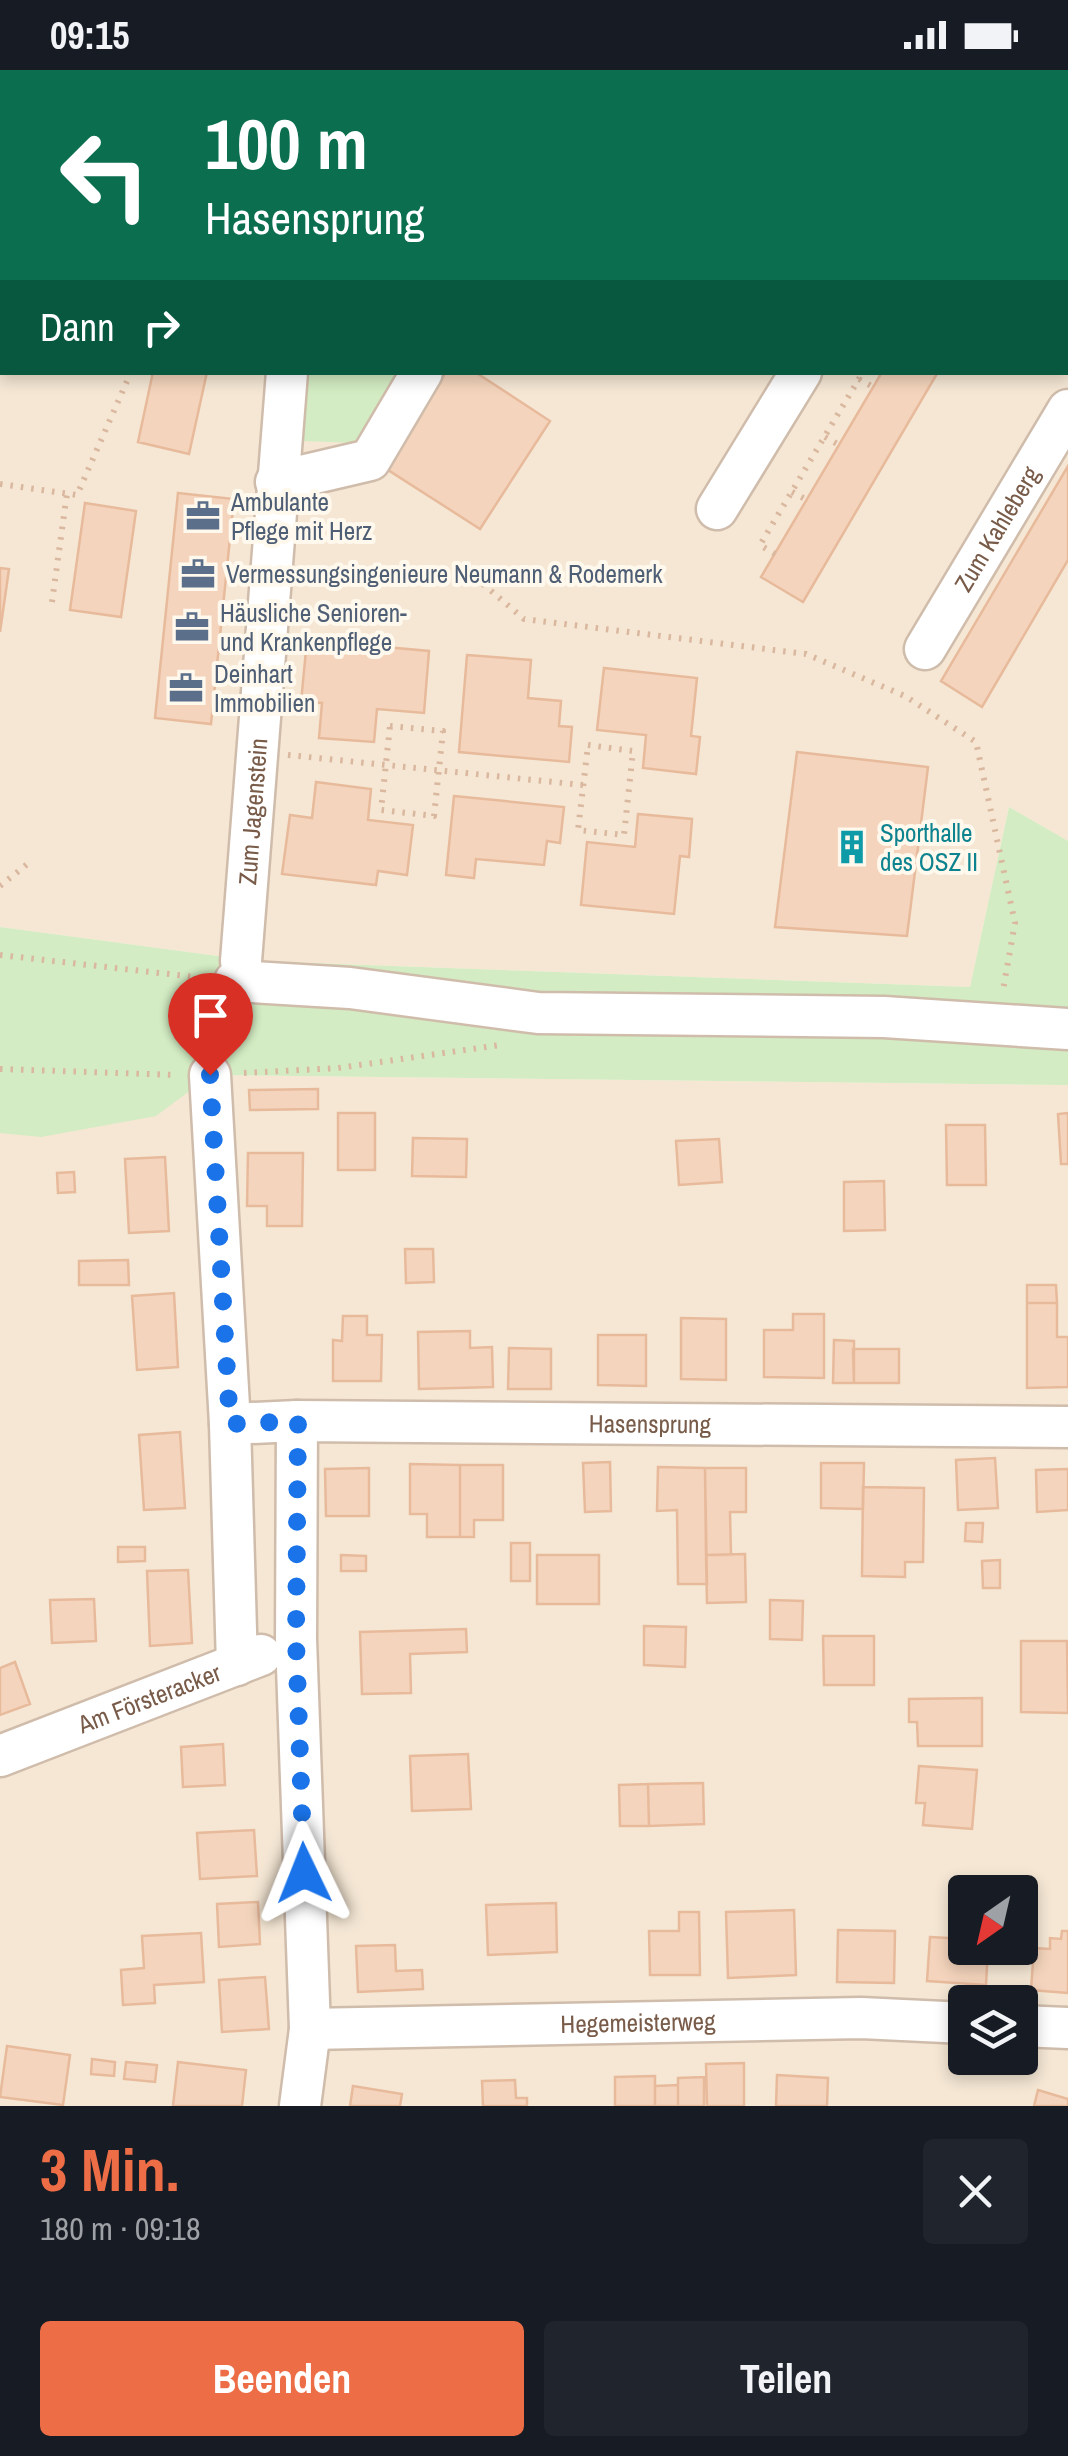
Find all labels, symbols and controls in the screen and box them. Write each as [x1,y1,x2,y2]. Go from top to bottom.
text: 09:15 [50,10,130,61]
text: 100 m [205,97,368,191]
icon: left [40,110,170,240]
text: Hasensprung [205,187,424,248]
icon: right [134,300,189,355]
text: Dann [40,302,114,353]
street label: Zum Kahleberg [946,459,1048,598]
place label: Ambulante Pflege mit Herz [230,485,372,548]
office icon: Ambulante Pflege mit Herz [184,497,222,535]
office icon: Vermessungsingenieure Neumann & Rodemerk [179,555,217,593]
place label: Vermessungsingenieure Neumann & Rodemerk [226,557,663,591]
place label: Häusliche Senioren- und Krankenpflege [220,596,407,659]
office icon: Häusliche Senioren- und Krankenpflege [173,608,211,646]
place label: Deinhart Immobilien [214,657,315,720]
office icon: Deinhart Immobilien [167,669,205,707]
street label: Zum Jagenstein [230,737,275,886]
place label: Sporthalle des OSZ II [880,816,978,879]
building icon: Sporthalle des OSZ II [833,828,871,866]
pin [168,973,253,1076]
icon: arrive [183,988,238,1043]
street label: Hasensprung [589,1406,712,1441]
street label: Am Försteracker [72,1655,226,1742]
position arrow [252,1821,356,1925]
north arrow [948,1875,1038,1965]
map controls [948,1875,1038,2075]
button: layers [948,1985,1038,2075]
street label: Hegemeisterweg [560,2004,716,2041]
text: 3 Min. [40,2129,179,2210]
button: close [923,2139,1028,2244]
text: 180 m · 09:18 [40,2207,200,2250]
button: Beenden [40,2321,524,2436]
button: Teilen [544,2321,1028,2436]

